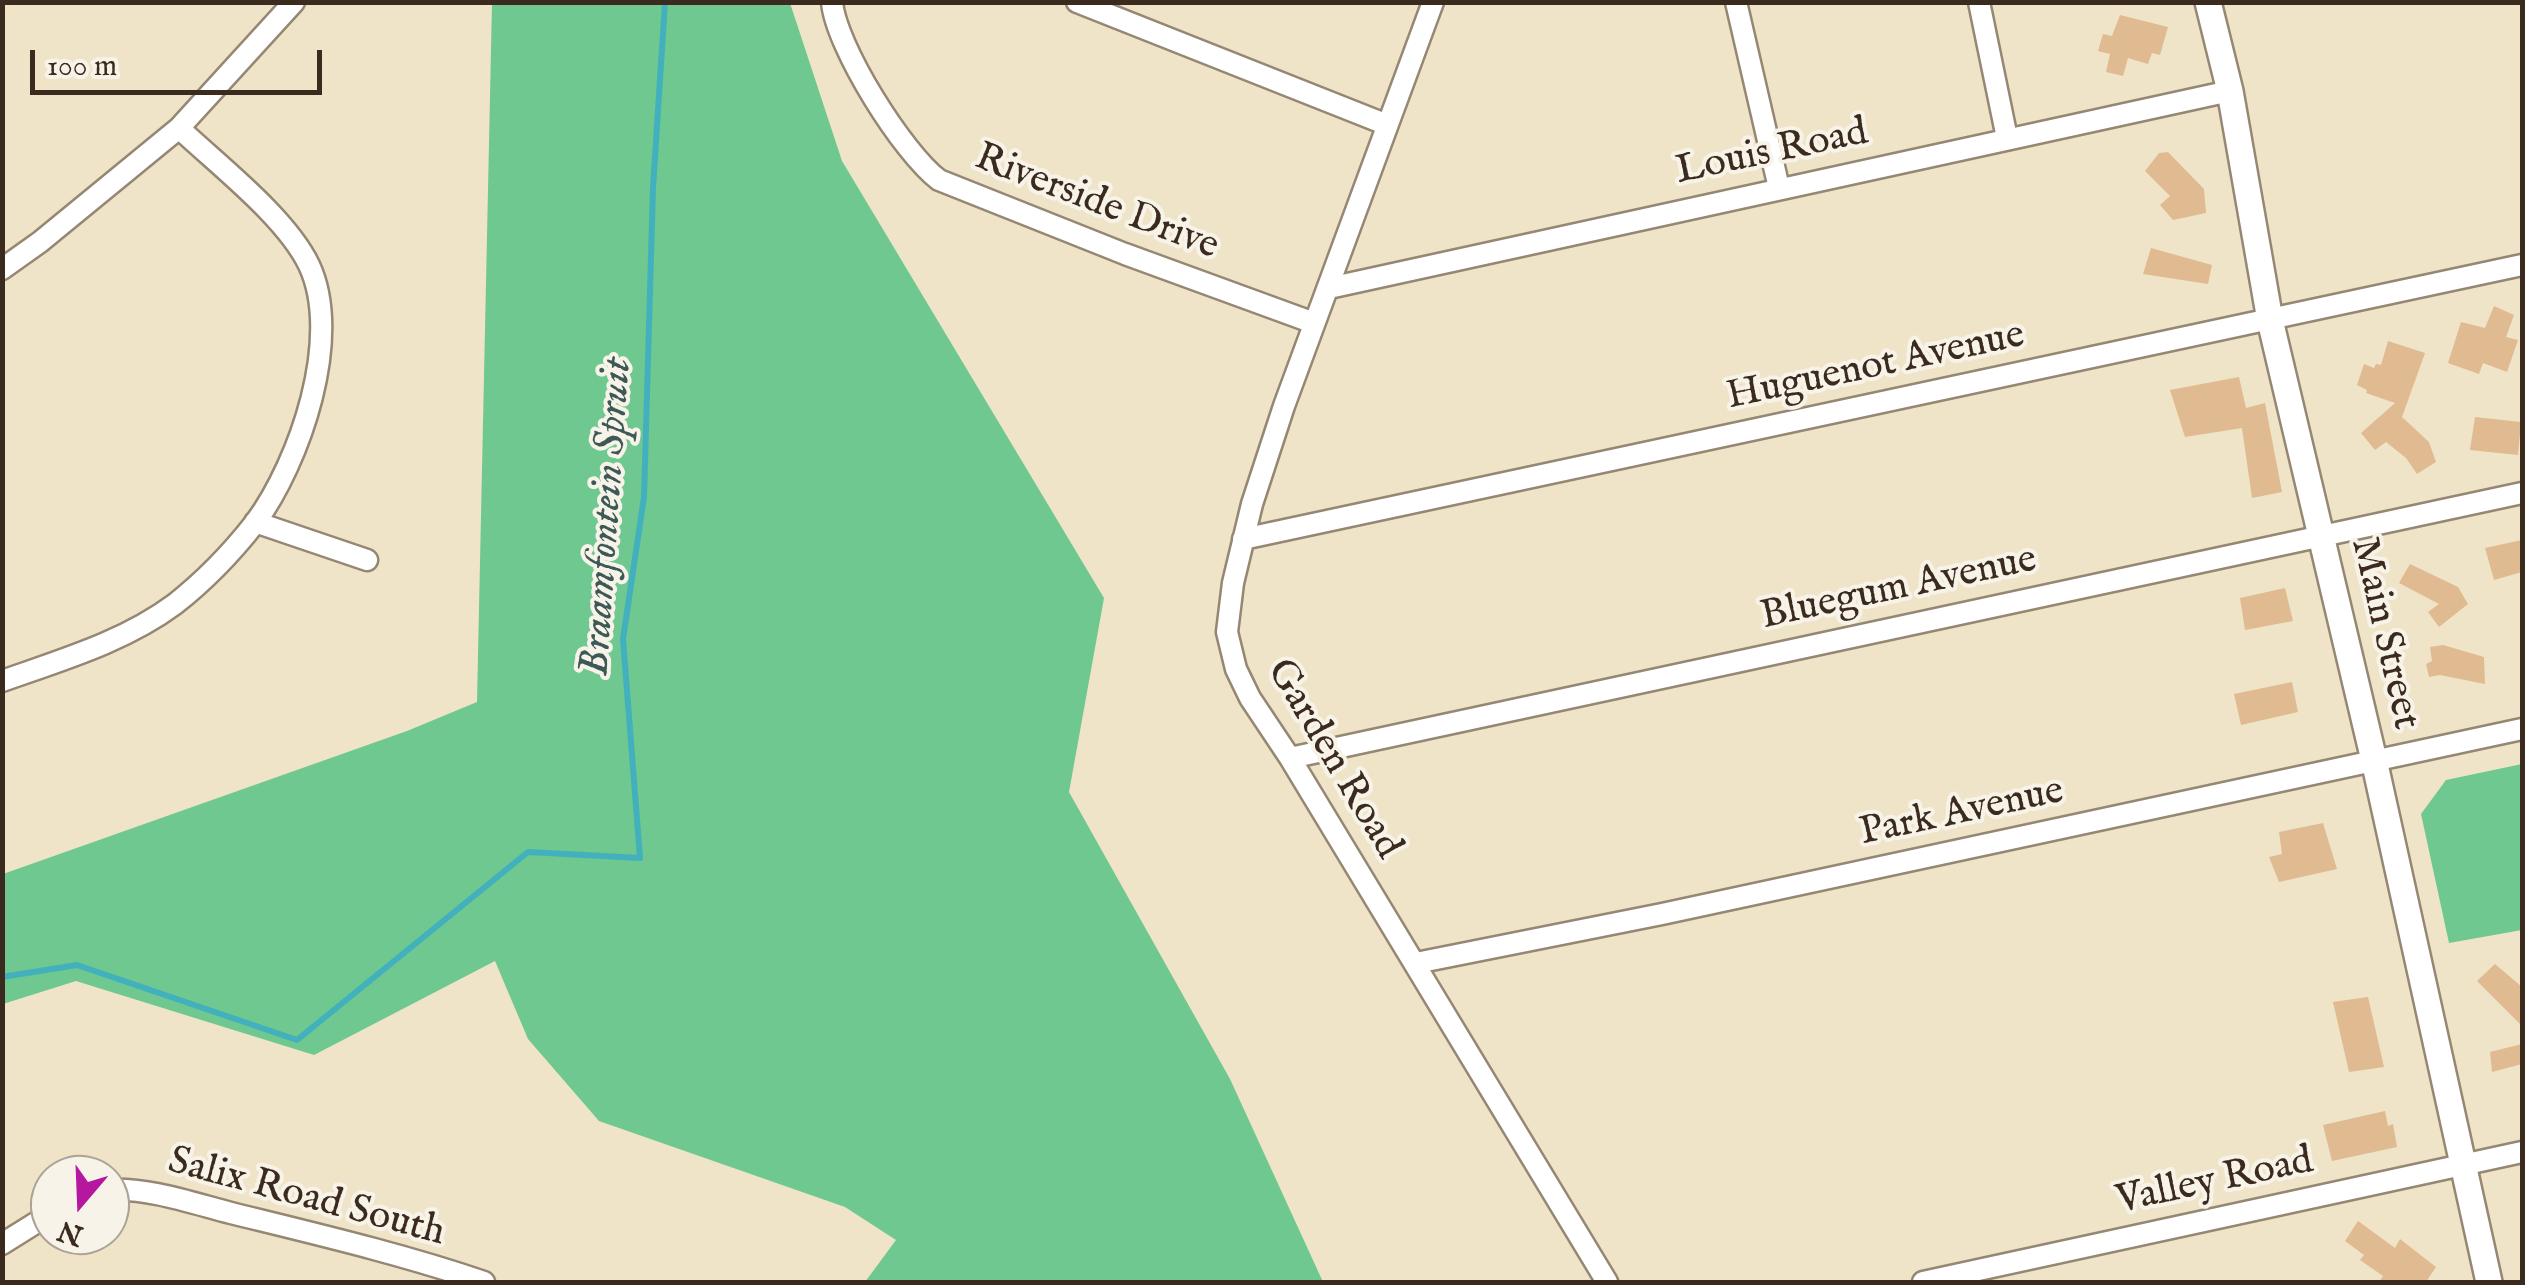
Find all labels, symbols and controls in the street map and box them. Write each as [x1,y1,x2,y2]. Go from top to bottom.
scale bar [35,30,328,92]
text: 100 m [47,48,117,86]
street label: Louis Road [1672,110,1872,198]
street label: Riverside Drive [967,135,1225,273]
street label: Huguenot Avenue [1723,313,2029,423]
water label: Braamfontein Spruit [573,356,645,678]
street label: Main Street [2338,534,2428,734]
street label: Bluegum Avenue [1757,537,2041,643]
street label: Garden Road [1254,652,1410,868]
street label: Park Avenue [1856,769,2068,859]
street label: Salix Road South [162,1139,450,1259]
street label: Valley Road [2112,1139,2318,1227]
north arrow [30,1155,130,1255]
text: N [54,1211,88,1252]

